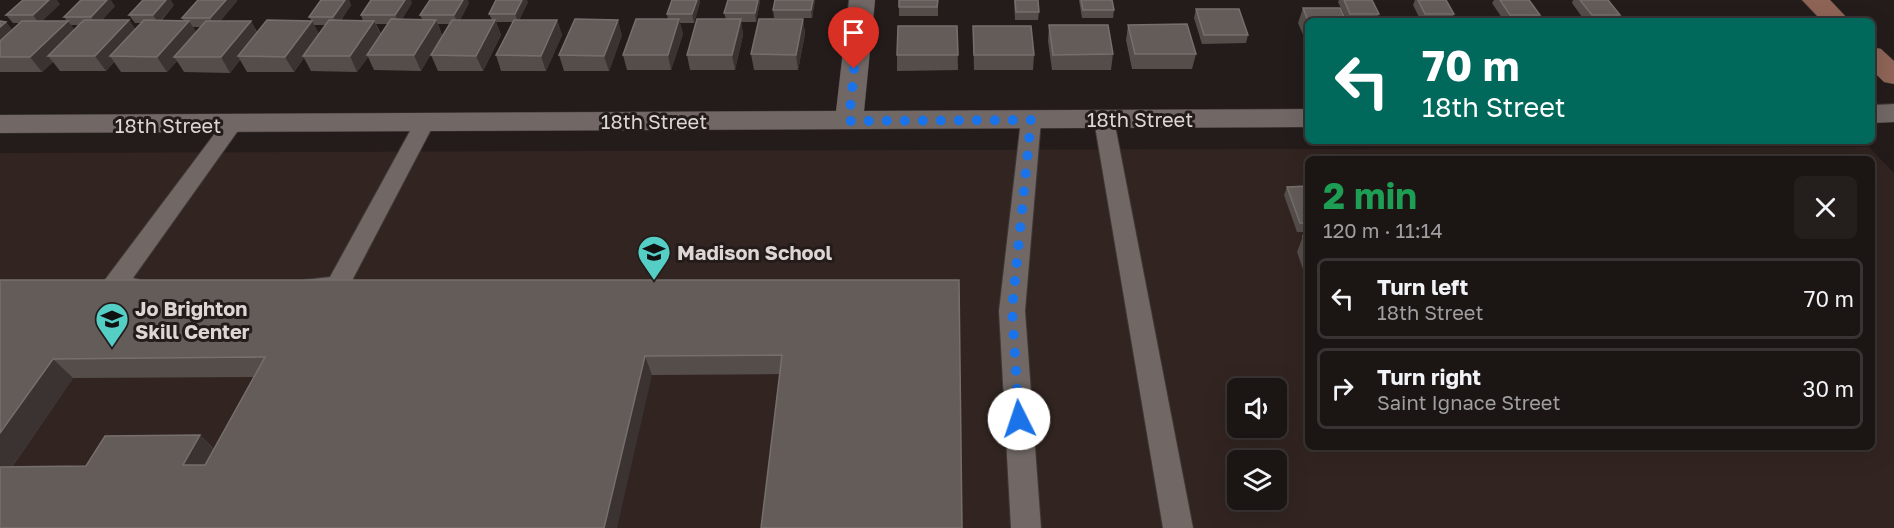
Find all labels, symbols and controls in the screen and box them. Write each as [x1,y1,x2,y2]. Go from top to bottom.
pin [828,7,879,69]
icon: arrive [837,16,870,49]
text: 70 m [1422,40,1519,90]
icon: left [1323,42,1401,120]
text: 18th Street [1422,91,1566,123]
street label: 18th Street [1087,107,1193,131]
street label: 18th Street [601,109,707,133]
street label: 18th Street [115,113,221,137]
text: 2 min [1323,174,1417,217]
button: close [1794,176,1857,239]
text: 120 m · 11:14 [1323,218,1443,242]
school or university icon: Madison School [636,234,672,281]
place label: Madison School [677,240,832,264]
text: Turn left [1377,273,1468,300]
icon: left [1326,282,1359,315]
text: 70 m [1804,285,1854,312]
place label: Jo Brighton Skill Center [135,296,250,343]
text: 18th Street [1377,300,1483,324]
school or university icon: Jo Brighton Skill Center [94,301,130,348]
text: Turn right [1377,363,1481,390]
icon: right [1326,372,1359,405]
text: 30 m [1803,375,1854,402]
map controls [1227,378,1287,510]
button: sound [1227,378,1287,438]
position arrow [987,387,1051,451]
text: Saint Ignace Street [1377,390,1560,414]
button: layers [1227,450,1287,510]

